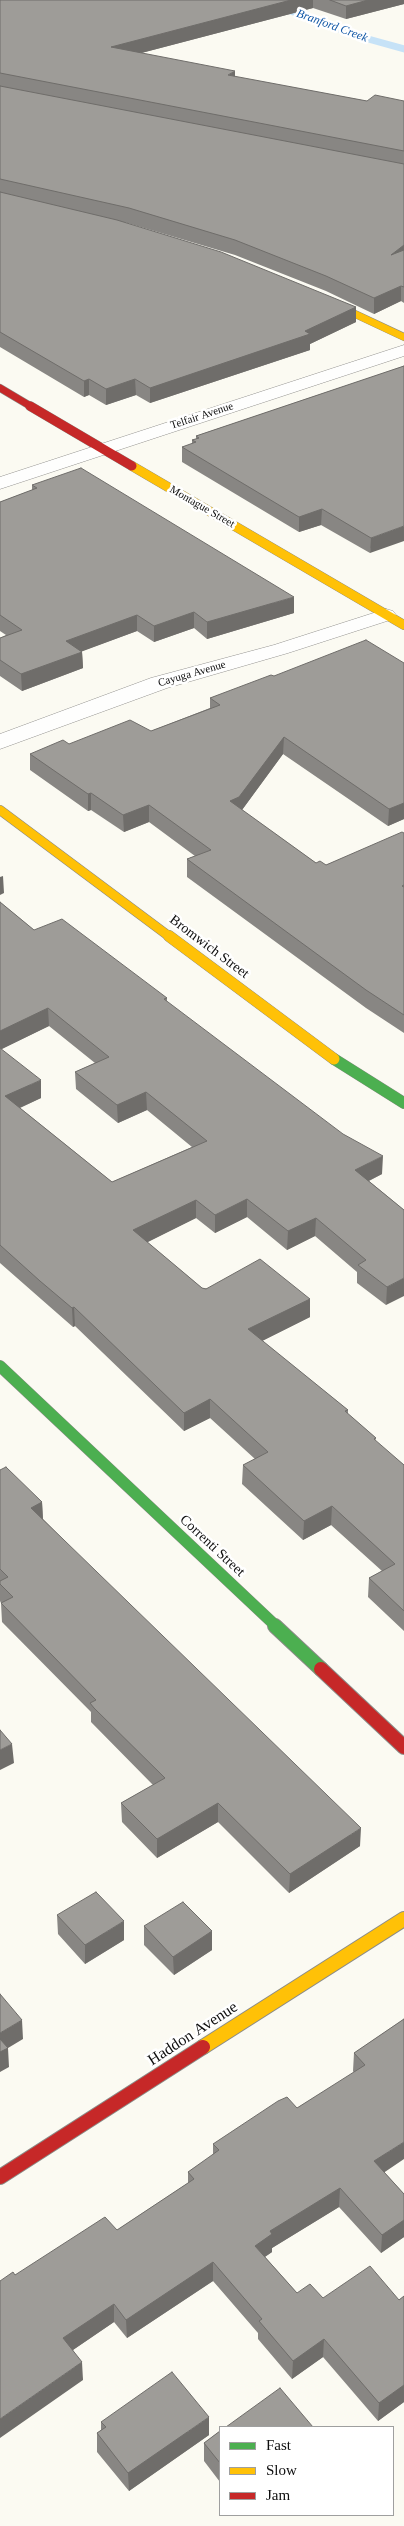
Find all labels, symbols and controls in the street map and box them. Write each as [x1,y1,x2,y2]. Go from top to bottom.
water label: Branford Creek [294,6,370,46]
street label: Telfair Avenue [169,400,235,432]
street label: Montague Street [167,483,237,531]
street label: Cayuga Avenue [157,658,227,690]
street label: Bromwich Street [166,912,252,982]
street label: Correnti Street [176,1512,248,1580]
street label: Haddon Avenue [144,1998,242,2070]
legend [219,2426,394,2516]
text: Fast [266,2437,291,2453]
text: Slow [266,2462,297,2478]
text: Jam [266,2487,290,2503]

